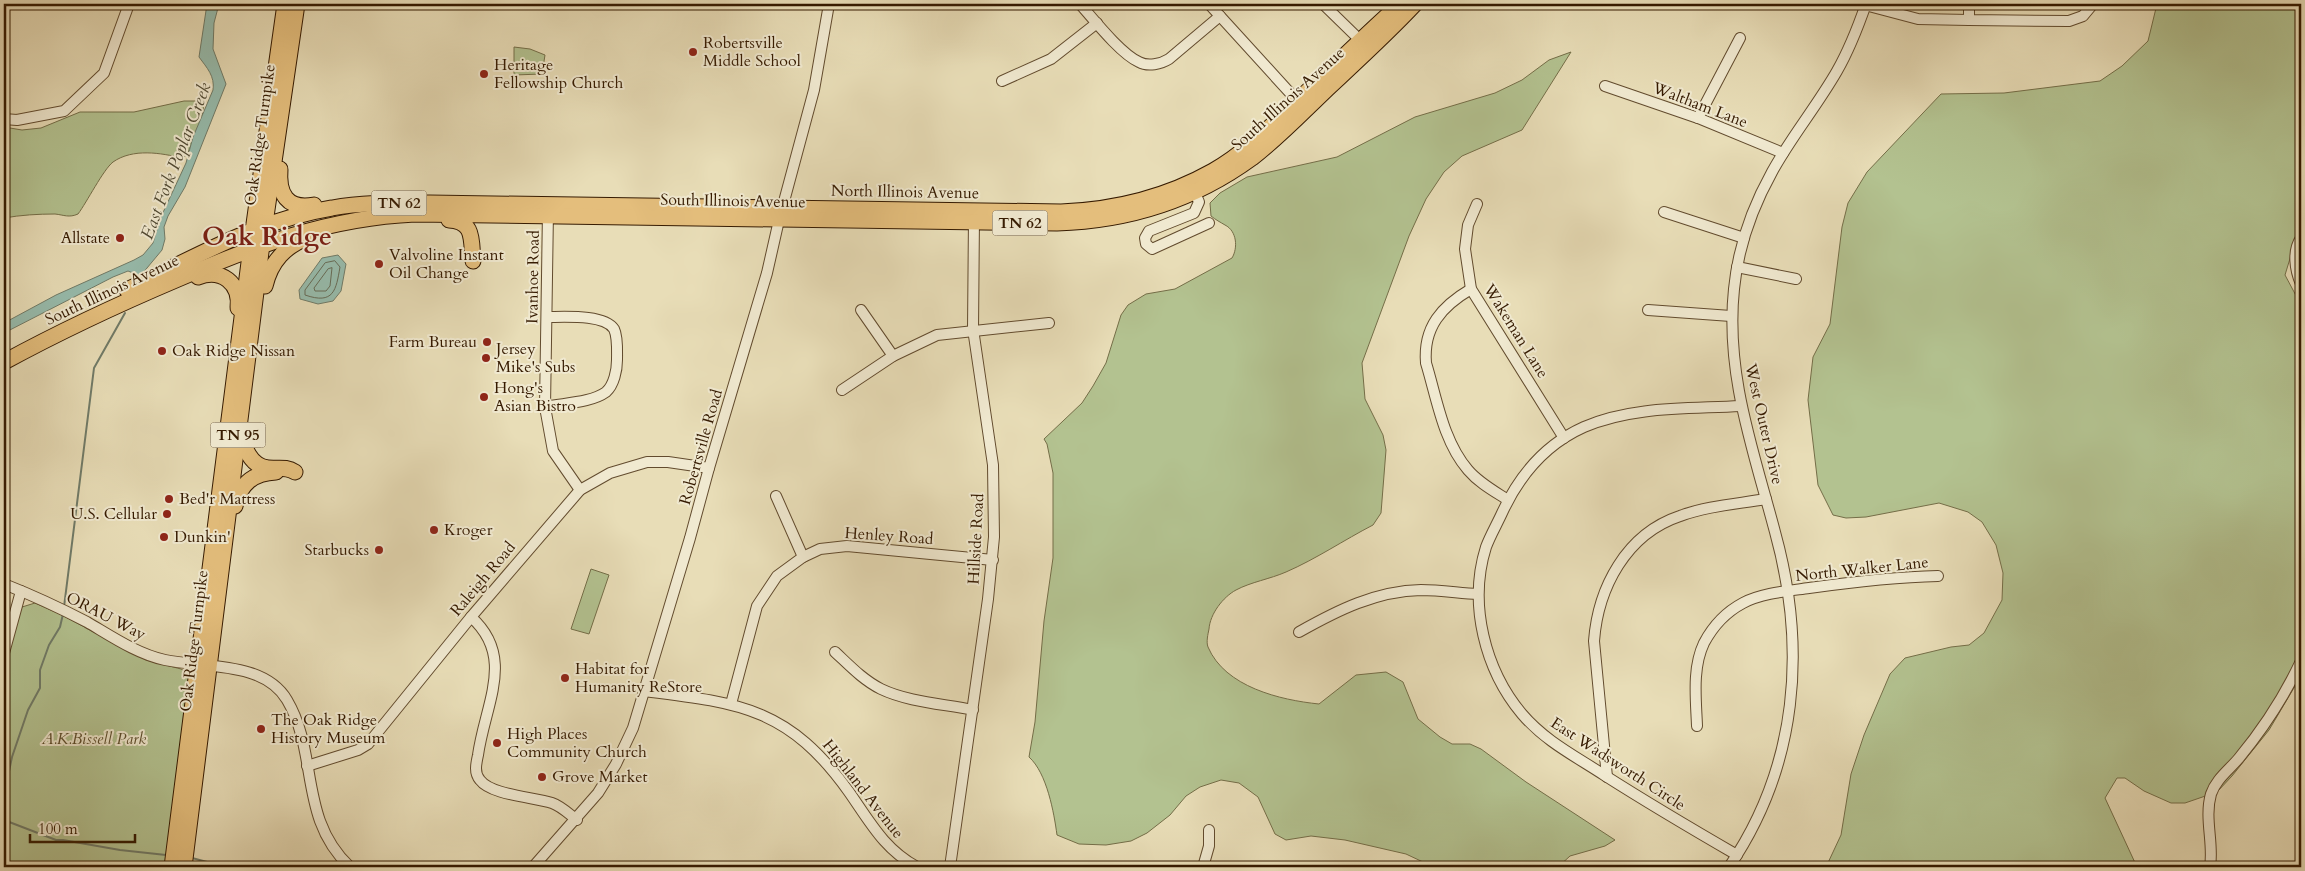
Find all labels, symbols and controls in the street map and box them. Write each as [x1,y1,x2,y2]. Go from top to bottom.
place label: Robertsville Middle School [703,32,801,72]
street label: South Illinois Avenue [1227,42,1349,156]
marker: Robertsville Middle School [687,46,699,58]
place label: Heritage Fellowship Church [494,54,623,94]
street label: Oak Ridge Turnpike [239,63,281,207]
marker: Heritage Fellowship Church [478,68,490,80]
street label: Waltham Lane [1648,76,1751,133]
water label: East Fork Poplar Creek [135,79,217,243]
street label: North Illinois Avenue [831,180,979,204]
street label: South Illinois Avenue [660,189,806,213]
road number: TN 62 [372,190,426,216]
road number: TN 62 [992,210,1048,236]
district label: Oak Ridge [202,219,332,254]
place label: Allstate [61,227,110,249]
street label: Ivanhoe Road [521,229,545,324]
marker: Allstate [114,232,126,244]
place label: Valvoline Instant Oil Change [389,244,504,284]
street label: South Illinois Avenue [41,249,183,331]
marker: Valvoline Instant Oil Change [373,258,385,270]
street label: Wakeman Lane [1478,279,1554,382]
place label: Farm Bureau [389,331,477,353]
marker: Farm Bureau [481,336,493,348]
place label: Jersey Mike's Subs [494,338,575,378]
place label: Oak Ridge Nissan [172,340,295,362]
marker: Oak Ridge Nissan [156,345,168,357]
marker: Jersey Mike's Subs [480,352,492,364]
street label: West Outer Drive [1739,360,1789,487]
place label: Hong's Asian Bistro [494,377,576,417]
street label: Robertsville Road [674,386,728,507]
marker: Hong's Asian Bistro [478,391,490,403]
road number: TN 95 [210,422,266,448]
place label: Bed'r Mattress [179,488,275,510]
street label: Hillside Road [963,492,989,585]
marker: Bed'r Mattress [163,493,175,505]
place label: U.S. Cellular [70,503,157,525]
marker: U.S. Cellular [161,508,173,520]
place label: Kroger [444,519,493,541]
street label: Henley Road [844,522,935,550]
marker: Kroger [428,524,440,536]
place label: Dunkin' [174,526,231,548]
marker: Dunkin' [158,531,170,543]
street label: Raleigh Road [445,537,521,621]
place label: Starbucks [305,539,369,561]
marker: Starbucks [373,544,385,556]
street label: North Walker Lane [1794,551,1930,587]
street label: Oak Ridge Turnpike [174,569,214,713]
street label: ORAU Way [62,587,150,646]
place label: Habitat for Humanity ReStore [575,658,702,698]
marker: Habitat for Humanity ReStore [559,672,571,684]
place label: The Oak Ridge History Museum [271,709,386,749]
street label: East Wadsworth Circle [1546,712,1690,816]
marker: The Oak Ridge History Museum [255,723,267,735]
place label: High Places Community Church [507,723,647,763]
park label: A.K.Bissell Park [41,728,146,750]
street label: Highland Avenue [817,735,909,843]
marker: High Places Community Church [491,737,503,749]
place label: Grove Market [552,766,648,788]
marker: Grove Market [536,771,548,783]
scale bar [30,811,135,843]
text: 100 m [38,819,78,839]

